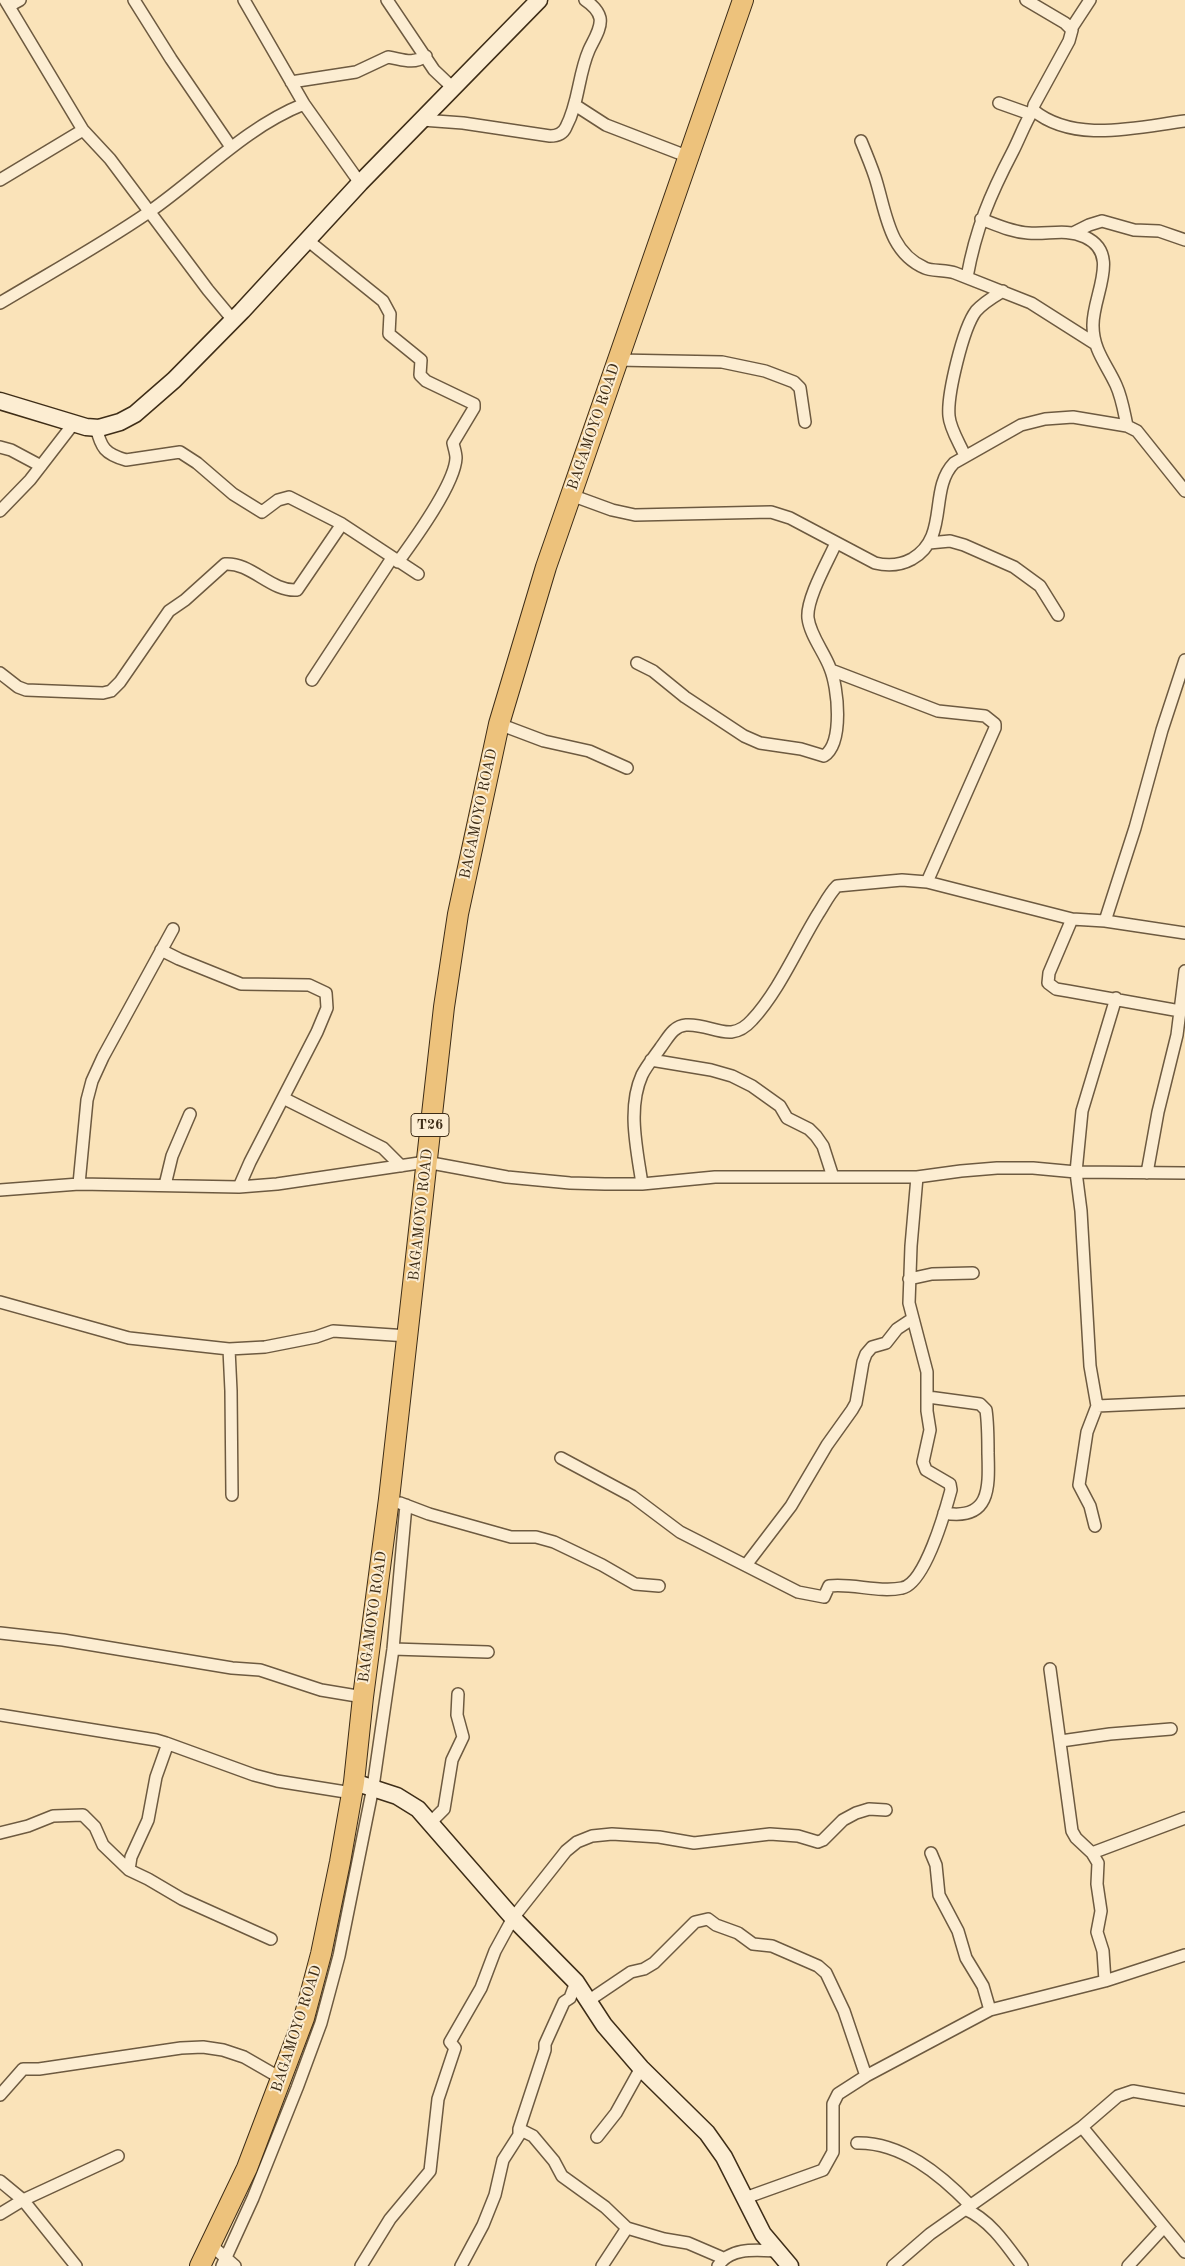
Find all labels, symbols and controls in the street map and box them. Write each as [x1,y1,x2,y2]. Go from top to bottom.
street label: BAGAMOYO ROAD [564,361,624,493]
street label: BAGAMOYO ROAD [456,747,502,881]
road number: T26 [411,1114,449,1136]
street label: BAGAMOYO ROAD [405,1148,437,1282]
street label: BAGAMOYO ROAD [355,1550,391,1684]
street label: BAGAMOYO ROAD [268,1963,326,2095]

